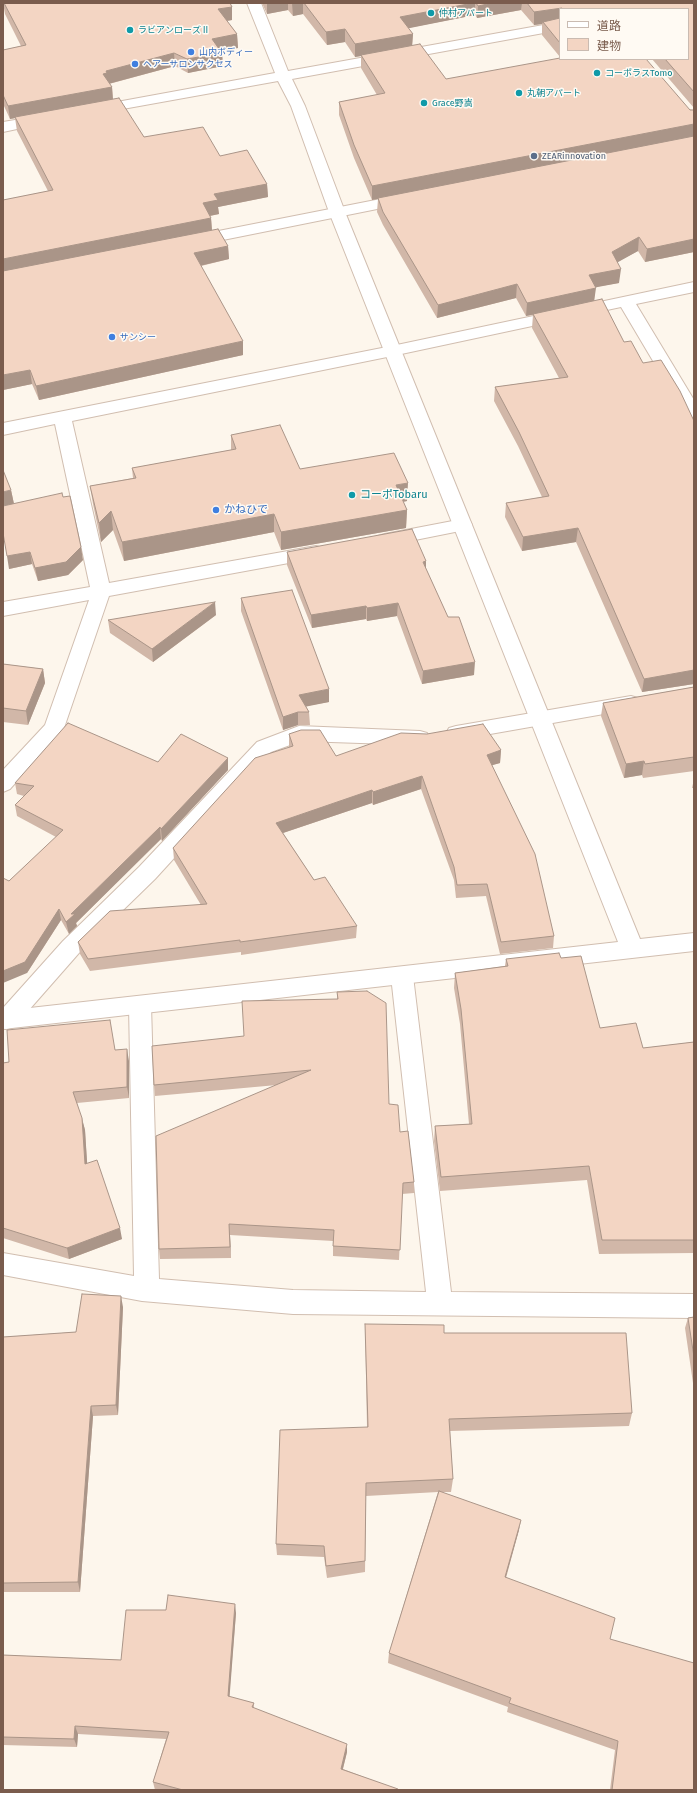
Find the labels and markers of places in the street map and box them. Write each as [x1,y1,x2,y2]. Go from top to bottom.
marker: 仲村アパート [426,8,436,18]
place label: 仲村アパート [439,8,493,18]
marker: ラビアンローズⅡ [125,25,135,35]
place label: ラビアンローズⅡ [138,25,210,35]
marker: 山内ボディー [186,47,196,57]
place label: 山内ボディー [199,47,253,57]
marker: ヘアーサロンサクセス [130,59,140,69]
place label: ヘアーサロンサクセス [143,59,232,69]
marker: コーポラスTomo [592,68,602,78]
place label: コーポラスTomo [605,68,672,78]
marker: 丸朝アパート [514,88,524,98]
place label: 丸朝アパート [527,88,581,98]
marker: Grace野嵩 [419,98,429,108]
place label: Grace野嵩 [432,98,473,108]
marker: ZEARinnovation [529,151,539,161]
place label: ZEARinnovation [542,151,606,161]
marker: サンシー [107,332,117,342]
place label: サンシー [120,332,156,342]
place label: コーポTobaru [360,488,428,502]
marker: コーポTobaru [347,490,357,500]
place label: かねひで [224,503,268,517]
marker: かねひで [211,505,221,515]

